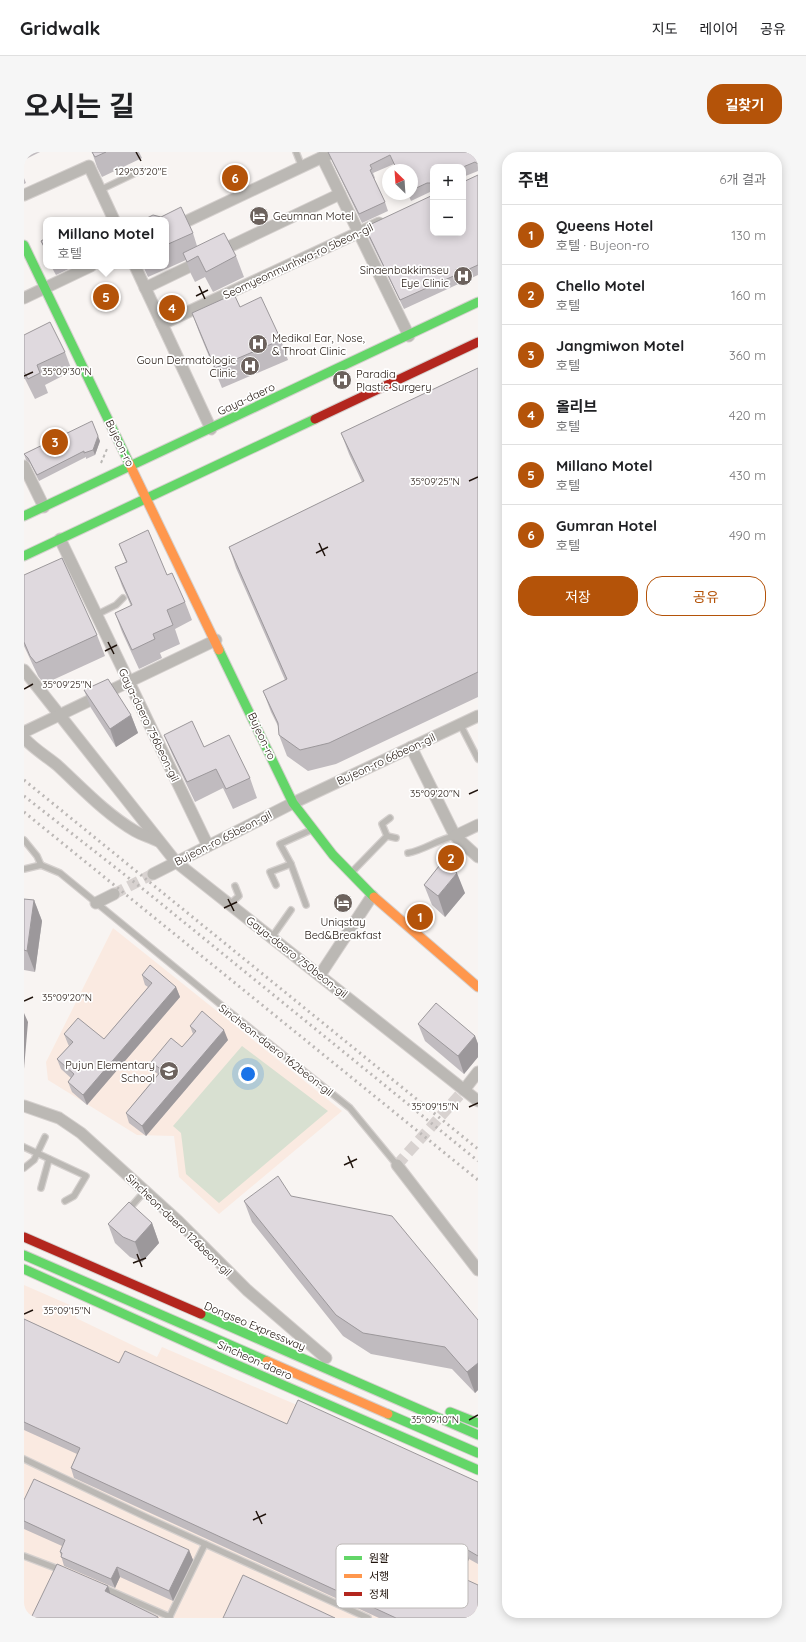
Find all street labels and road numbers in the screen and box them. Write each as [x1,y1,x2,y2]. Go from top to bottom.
street label: Seomyeonmunhwa-ro 5beon-gil [221,220,375,302]
street label: Gaya-daero [215,379,277,418]
street label: Bujeon-ro [103,417,138,469]
street label: Gaya-daero 756beon-gil [115,666,183,784]
street label: Bujeon-ro [245,710,279,762]
street label: Bujeon-ro 66beon-gil [334,730,438,788]
street label: Bujeon-ro 65beon-gil [172,807,274,869]
street label: Gaya-daero 750beon-gil [243,913,351,1001]
street label: Sincheon-daero 162beon-gil [216,1001,336,1099]
street label: Sincheon-daero 126beon-gil [123,1171,235,1279]
street label: Dongseo Expressway [202,1298,308,1354]
street label: Sincheon-daero [215,1337,295,1383]

